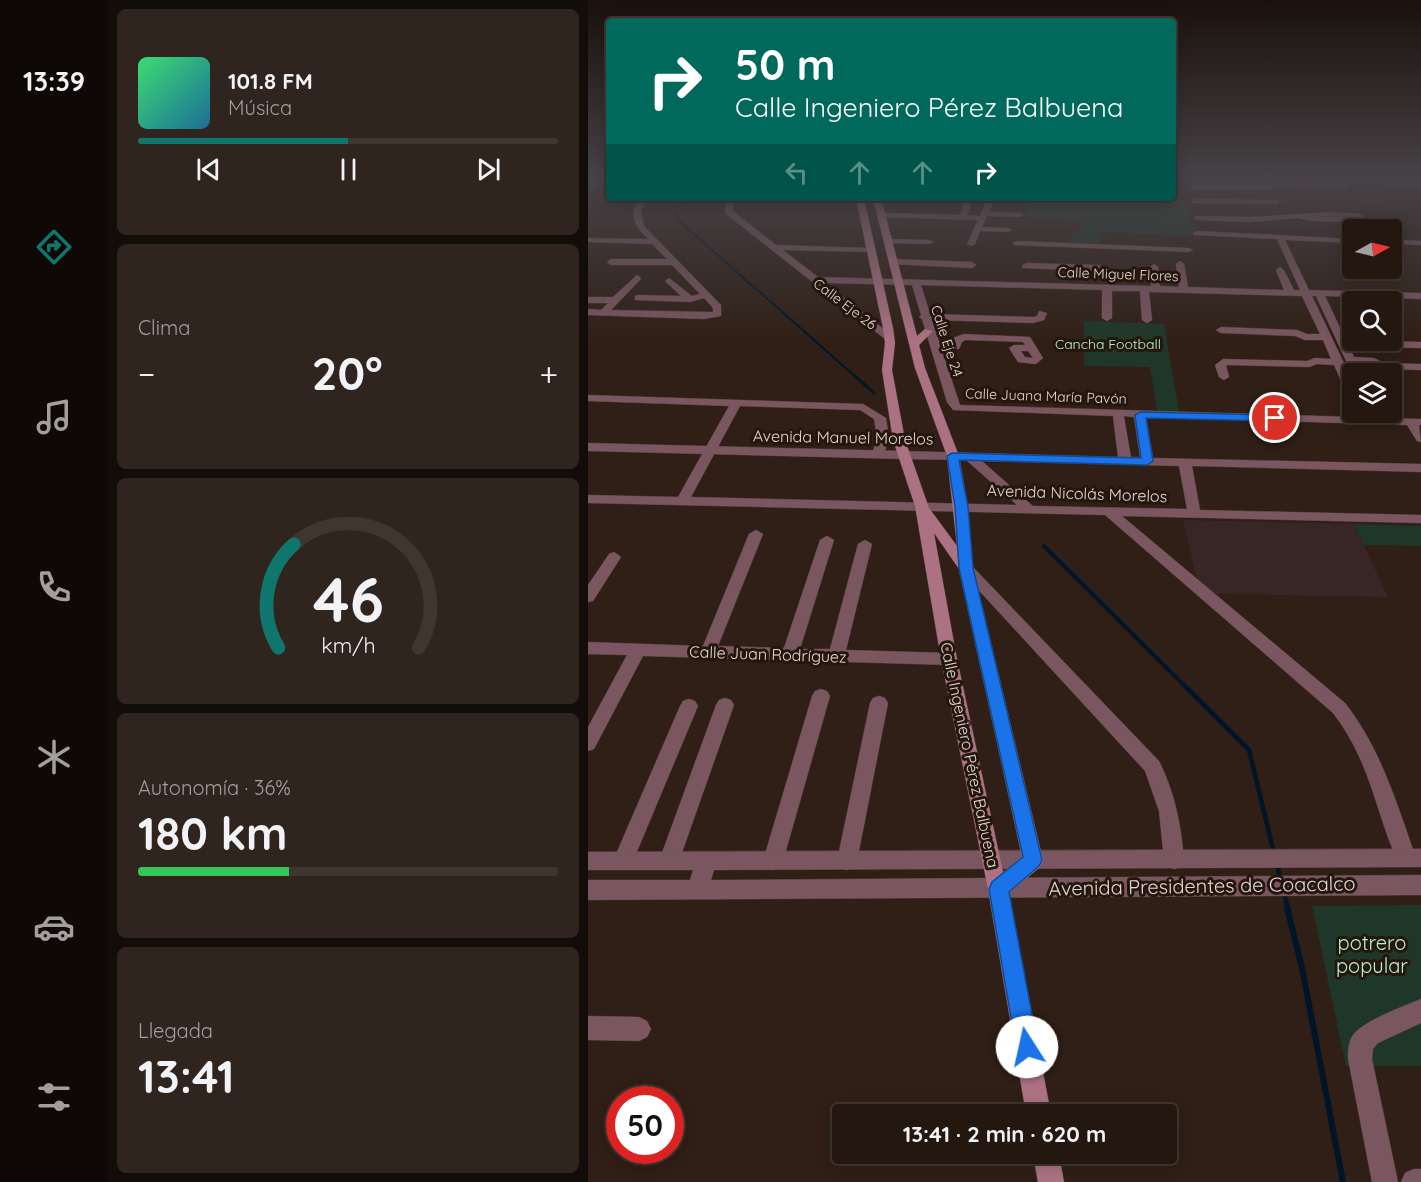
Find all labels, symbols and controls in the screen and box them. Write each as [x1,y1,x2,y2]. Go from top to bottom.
text: 50 m [735,38,835,91]
icon: right [636,42,714,120]
text: 13:39 [23,64,85,98]
text: 101.8 FM [228,67,313,95]
text: Calle Ingeniero Pérez Balbuena [735,90,1123,124]
text: Música [228,95,292,120]
icon: previous [192,153,225,186]
icon: pause [332,153,365,186]
icon: next [472,153,505,186]
icon: left [780,156,813,189]
icon: ahead [843,156,876,189]
icon: ahead [906,156,939,189]
icon: right [969,156,1002,189]
north arrow [1342,219,1402,279]
map controls [1342,219,1402,423]
icon: directions [33,226,75,268]
street label: Calle Miguel Flores [1057,263,1179,285]
street label: Calle Eje 26 [810,274,880,334]
button: search [1342,291,1402,351]
street label: Calle Eje 24 [927,303,967,379]
text: Clima [138,315,190,340]
park label: Cancha Football [1055,335,1161,353]
text: 20° [312,345,383,401]
text: − [138,353,155,394]
text: + [539,353,558,394]
button: layers [1342,363,1402,423]
street label: Calle Juana María Pavón [965,384,1127,408]
pin [1249,392,1300,443]
icon: music [33,396,75,438]
icon: arrive [1258,401,1291,434]
street label: Avenida Manuel Morelos [753,425,933,449]
street label: Avenida Nicolás Morelos [986,480,1168,506]
text: 46 [312,560,384,638]
icon: phone [33,566,75,608]
text: km/h [321,632,375,658]
street label: Calle Ingeniero Pérez Balbuena [936,640,1004,870]
street label: Calle Juan Rodríguez [689,641,847,667]
icon: climate [33,736,75,778]
text: Autonomía · 36% [138,775,291,800]
text: 180 km [138,805,288,861]
street label: Avenida Presidentes de Coacalco [1048,870,1356,901]
icon: car [33,906,75,948]
park label: potrero popular [1336,930,1408,978]
position arrow [995,1015,1059,1079]
text: Llegada [138,1018,213,1043]
text: 13:41 [138,1048,235,1104]
icon: filters [33,1076,75,1118]
speed limit sign: 50 [606,1086,684,1164]
text: 13:41 · 2 min · 620 m [903,1120,1106,1148]

